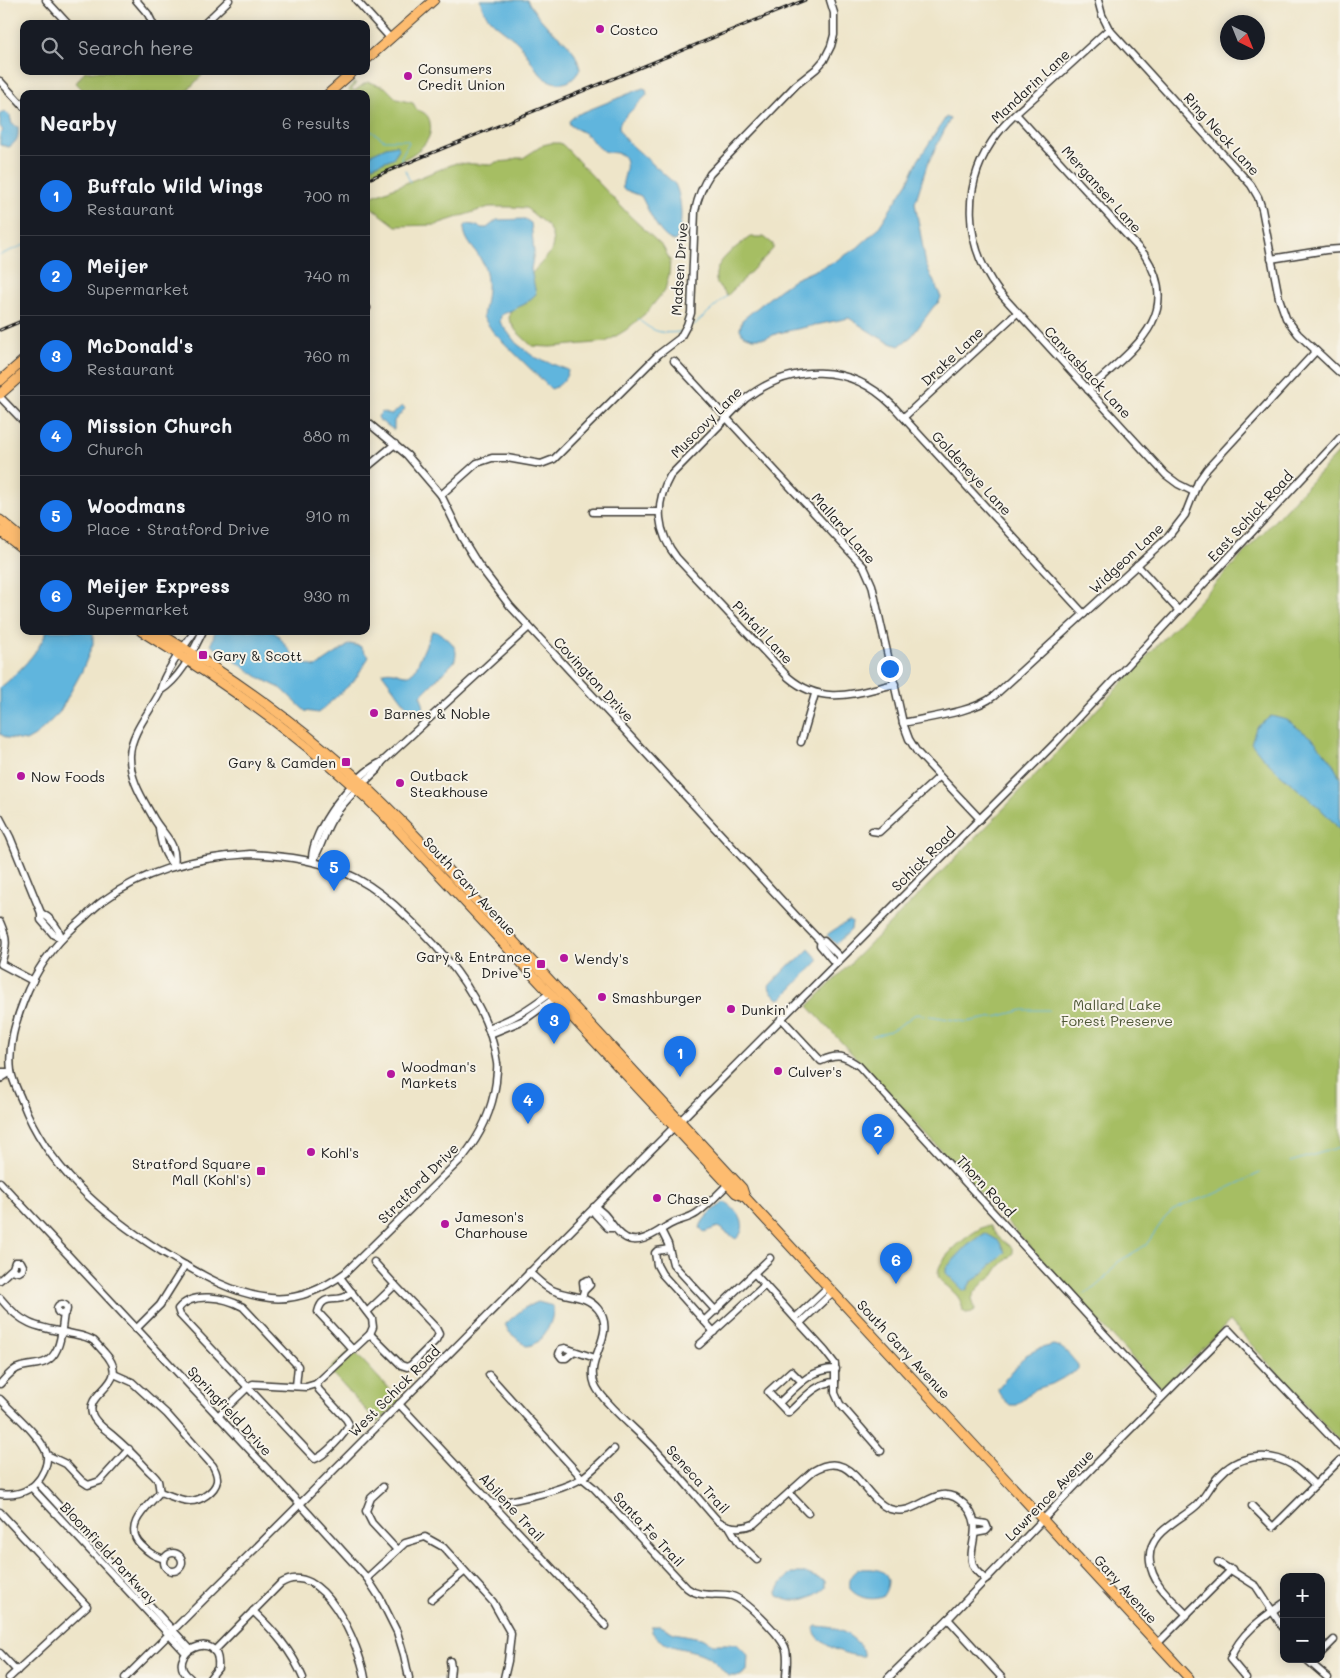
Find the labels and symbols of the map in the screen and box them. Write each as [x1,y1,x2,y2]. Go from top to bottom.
north arrow [1220,15,1265,60]
place label: Costco [610,20,658,39]
marker: Costco [594,23,606,35]
street label: Mandarin Lane [986,45,1074,127]
place label: Consumers Credit Union [418,59,505,94]
marker: Consumers Credit Union [402,70,414,82]
street label: Ring Neck Lane [1180,89,1264,179]
street label: Merganser Lane [1058,141,1146,237]
street label: Madsen Drive [666,222,692,316]
street label: Drake Lane [917,322,987,390]
street label: Canvasback Lane [1040,322,1136,422]
street label: Muscovy Lane [666,382,746,462]
street label: Goldeneye Lane [928,427,1016,519]
street label: East Schick Road [1203,466,1297,565]
street label: Mallard Lane [808,488,880,568]
street label: Widgeon Lane [1085,519,1167,597]
street label: Pintail Lane [729,596,797,668]
street label: Covington Drive [550,632,638,726]
place label: Gary & Scott [213,646,302,665]
marker: Gary & Scott [197,649,209,661]
your location [877,656,903,682]
place label: Barnes & Noble [384,704,490,723]
marker: Barnes & Noble [368,707,380,719]
place label: Gary & Camden [228,753,336,772]
marker: Gary & Camden [340,756,352,768]
place label: Outback Steakhouse [410,766,488,801]
place label: Now Foods [31,767,105,786]
marker: Now Foods [15,770,27,782]
marker: Outback Steakhouse [394,777,406,789]
street label: Schick Road [887,823,959,895]
street label: South Gary Avenue [419,832,521,940]
pin: 5 [318,850,350,891]
place label: Gary & Entrance Drive 5 [416,947,531,982]
place label: Wendy's [574,949,629,968]
marker: Wendy's [558,952,570,964]
marker: Gary & Entrance Drive 5 [535,958,547,970]
place label: Smashburger [612,988,702,1007]
marker: Smashburger [596,991,608,1003]
park label: Mallard Lake Forest Preserve [1061,995,1173,1030]
place label: Dunkin' [741,1000,789,1019]
pin: 3 [538,1003,570,1044]
marker: Dunkin' [725,1003,737,1015]
pin: 1 [664,1036,696,1077]
place label: Woodman's Markets [401,1057,476,1092]
place label: Culver's [788,1062,842,1081]
marker: Culver's [772,1065,784,1077]
marker: Woodman's Markets [385,1068,397,1080]
pin: 4 [512,1083,544,1124]
pin: 2 [862,1114,894,1155]
street label: Stratford Drive [373,1138,463,1228]
place label: Kohl's [321,1143,359,1162]
marker: Kohl's [305,1146,317,1158]
street label: Thorn Road [952,1151,1020,1221]
place label: Stratford Square Mall (Kohl's) [132,1154,251,1189]
marker: Stratford Square Mall (Kohl's) [255,1165,267,1177]
place label: Chase [667,1189,709,1208]
marker: Chase [651,1192,663,1204]
place label: Jameson's Charhouse [455,1207,528,1242]
marker: Jameson's Charhouse [439,1218,451,1230]
pin: 6 [880,1243,912,1284]
street label: South Gary Avenue [853,1295,955,1403]
street label: West Schick Road [344,1341,444,1441]
street label: Springfield Drive [184,1362,276,1460]
street label: Seneca Trail [662,1441,734,1517]
street label: Lawrence Avenue [1000,1445,1098,1545]
street label: Abilene Trail [475,1469,549,1545]
street label: Santa Fe Trail [609,1487,689,1571]
street label: Bloomfield Parkway [56,1498,162,1608]
street label: Gary Avenue [1090,1551,1162,1627]

